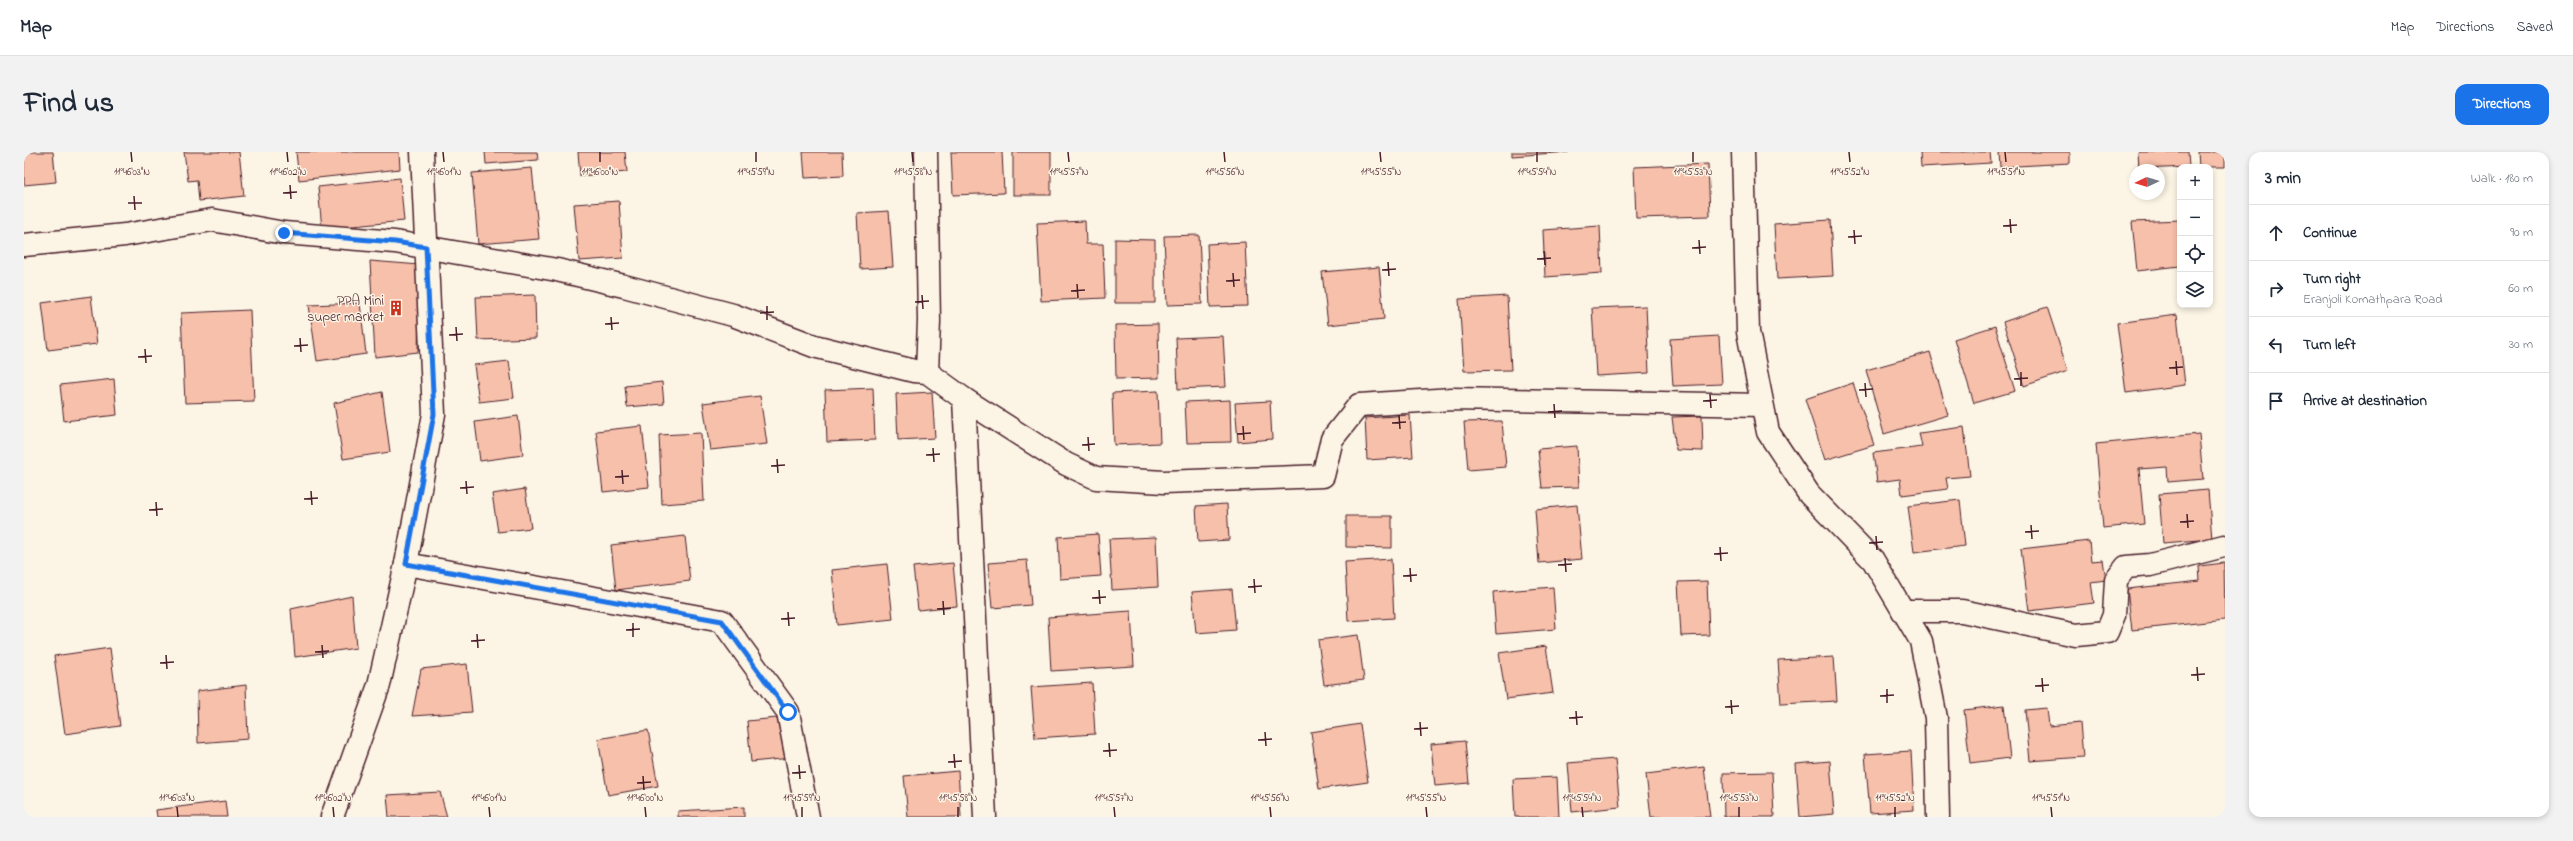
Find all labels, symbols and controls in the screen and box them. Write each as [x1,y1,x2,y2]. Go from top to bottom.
text: Map [20,14,52,41]
text: Map [2391,17,2414,38]
text: Directions [2436,17,2494,38]
text: Saved [2516,17,2553,38]
text: Find us [24,84,114,125]
button: Directions [2455,84,2549,125]
north arrow [2129,164,2165,200]
map controls [2177,164,2213,308]
button: + [2177,164,2213,200]
text: 11°46'03"N [114,165,150,180]
text: 11°46'02"N [270,165,307,180]
text: 11°46'01"N [426,165,462,180]
text: 11°46'00"N [582,165,618,180]
text: 11°45'59"N [737,165,775,180]
text: 11°45'58"N [894,165,932,180]
text: 11°45'57"N [1050,165,1089,180]
text: 11°45'56"N [1205,165,1245,180]
text: 11°45'55"N [1361,165,1401,180]
text: 11°45'54"N [1518,165,1557,180]
text: 11°45'53"N [1674,165,1713,180]
text: 11°45'52"N [1830,165,1870,180]
text: 11°45'51"N [1987,165,2025,180]
text: 3 min [2265,166,2301,191]
text: Walk · 180 m [2471,169,2533,188]
button: − [2177,200,2213,236]
icon: ahead [2265,222,2287,244]
text: Continue [2303,222,2357,244]
text: 90 m [2510,223,2533,242]
route end [275,224,293,242]
button: locate [2177,236,2213,272]
text: Turn right [2303,268,2361,290]
button: layers [2177,272,2213,308]
icon: right [2265,278,2287,300]
text: 60 m [2508,279,2533,298]
text: Eranjoli Komathpara Road [2303,290,2442,309]
place label: PPA Mini super market [307,291,384,328]
building icon: PPA Mini super market [387,299,405,317]
icon: left [2265,334,2287,356]
text: Turn left [2303,334,2356,356]
text: 30 m [2509,335,2533,354]
icon: arrive [2265,390,2287,412]
text: Arrive at destination [2303,390,2427,412]
route start [779,703,797,721]
text: 11°46'03"N [159,791,195,806]
text: 11°46'02"N [315,791,352,806]
text: 11°46'01"N [471,791,507,806]
text: 11°46'00"N [627,791,663,806]
text: 11°45'59"N [783,791,821,806]
text: 11°45'58"N [939,791,977,806]
text: 11°45'57"N [1095,791,1134,806]
text: 11°45'56"N [1250,791,1290,806]
text: 11°45'55"N [1406,791,1446,806]
text: 11°45'54"N [1563,791,1602,806]
text: 11°45'53"N [1720,791,1759,806]
text: 11°45'52"N [1875,791,1915,806]
text: 11°45'51"N [2032,791,2070,806]

